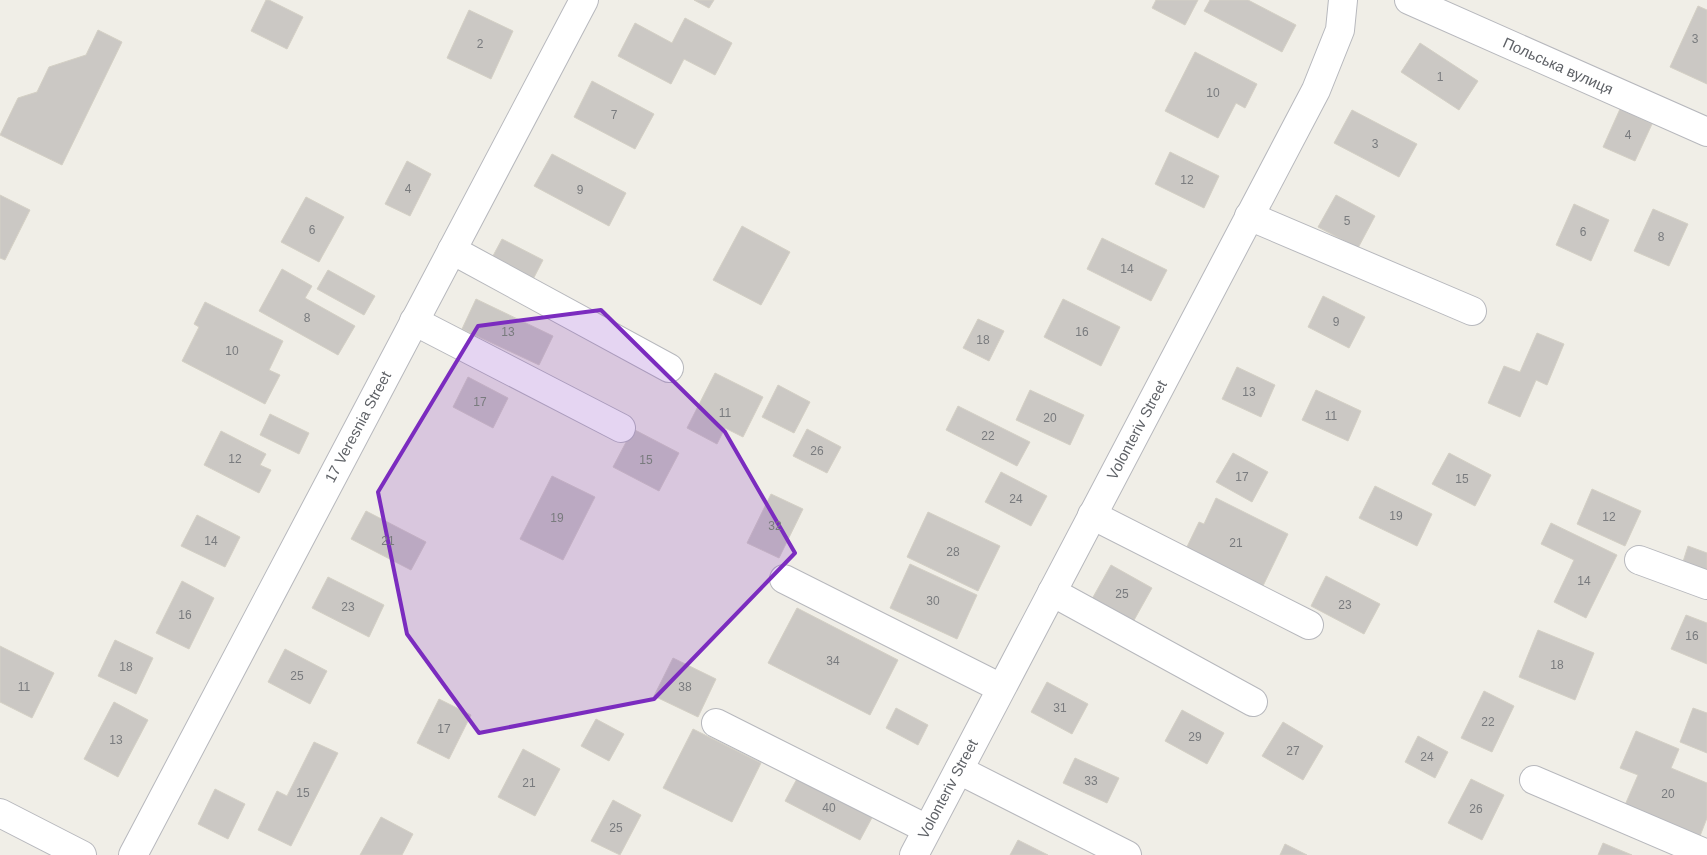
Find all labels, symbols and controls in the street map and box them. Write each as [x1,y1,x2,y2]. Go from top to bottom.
house number: 3 [1692,32,1699,46]
street label: Польська вулиця [1501,34,1616,97]
house number: 2 [477,37,484,51]
house number: 1 [1437,70,1444,84]
house number: 10 [1206,86,1220,100]
house number: 7 [611,108,618,122]
house number: 4 [1625,128,1632,142]
house number: 3 [1372,137,1379,151]
house number: 12 [1180,173,1194,187]
house number: 4 [405,182,412,196]
house number: 9 [577,183,584,197]
house number: 5 [1344,214,1351,228]
house number: 6 [309,223,316,237]
house number: 6 [1580,225,1587,239]
house number: 8 [1658,230,1665,244]
house number: 14 [1120,262,1134,276]
house number: 8 [304,311,311,325]
house number: 9 [1333,315,1340,329]
house number: 13 [501,325,515,339]
house number: 16 [1075,325,1089,339]
house number: 18 [976,333,990,347]
house number: 10 [225,344,239,358]
street label: 17 Veresnia Street [321,368,394,485]
street label: Volonteriv Street [1103,376,1170,482]
house number: 13 [1242,385,1256,399]
house number: 17 [473,395,487,409]
house number: 11 [719,406,732,420]
house number: 11 [1325,409,1338,423]
house number: 20 [1043,411,1057,425]
house number: 22 [981,429,995,443]
house number: 26 [810,444,824,458]
house number: 12 [228,452,242,466]
house number: 15 [639,453,653,467]
house number: 17 [1235,470,1249,484]
house number: 15 [1455,472,1469,486]
house number: 24 [1009,492,1023,506]
house number: 19 [1389,509,1403,523]
house number: 12 [1602,510,1616,524]
house number: 19 [550,511,564,525]
house number: 32 [768,519,782,533]
house number: 14 [204,534,218,548]
house number: 21 [381,534,395,548]
house number: 21 [1229,536,1243,550]
house number: 28 [946,545,960,559]
house number: 14 [1577,574,1591,588]
house number: 25 [1115,587,1129,601]
house number: 30 [926,594,940,608]
house number: 23 [1338,598,1352,612]
house number: 23 [341,600,355,614]
house number: 16 [178,608,192,622]
house number: 16 [1685,629,1699,643]
house number: 34 [826,654,840,668]
house number: 18 [1550,658,1564,672]
house number: 18 [119,660,133,674]
house number: 25 [290,669,304,683]
house number: 11 [18,680,31,694]
house number: 38 [678,680,692,694]
house number: 31 [1053,701,1067,715]
house number: 22 [1481,715,1495,729]
house number: 17 [437,722,451,736]
house number: 29 [1188,730,1202,744]
house number: 13 [109,733,123,747]
street label: Volonteriv Street [914,735,981,841]
house number: 27 [1286,744,1300,758]
house number: 24 [1420,750,1434,764]
house number: 33 [1084,774,1098,788]
house number: 21 [522,776,536,790]
house number: 15 [296,786,310,800]
house number: 20 [1661,787,1675,801]
house number: 40 [822,801,836,815]
house number: 26 [1469,802,1483,816]
house number: 25 [609,821,623,835]

